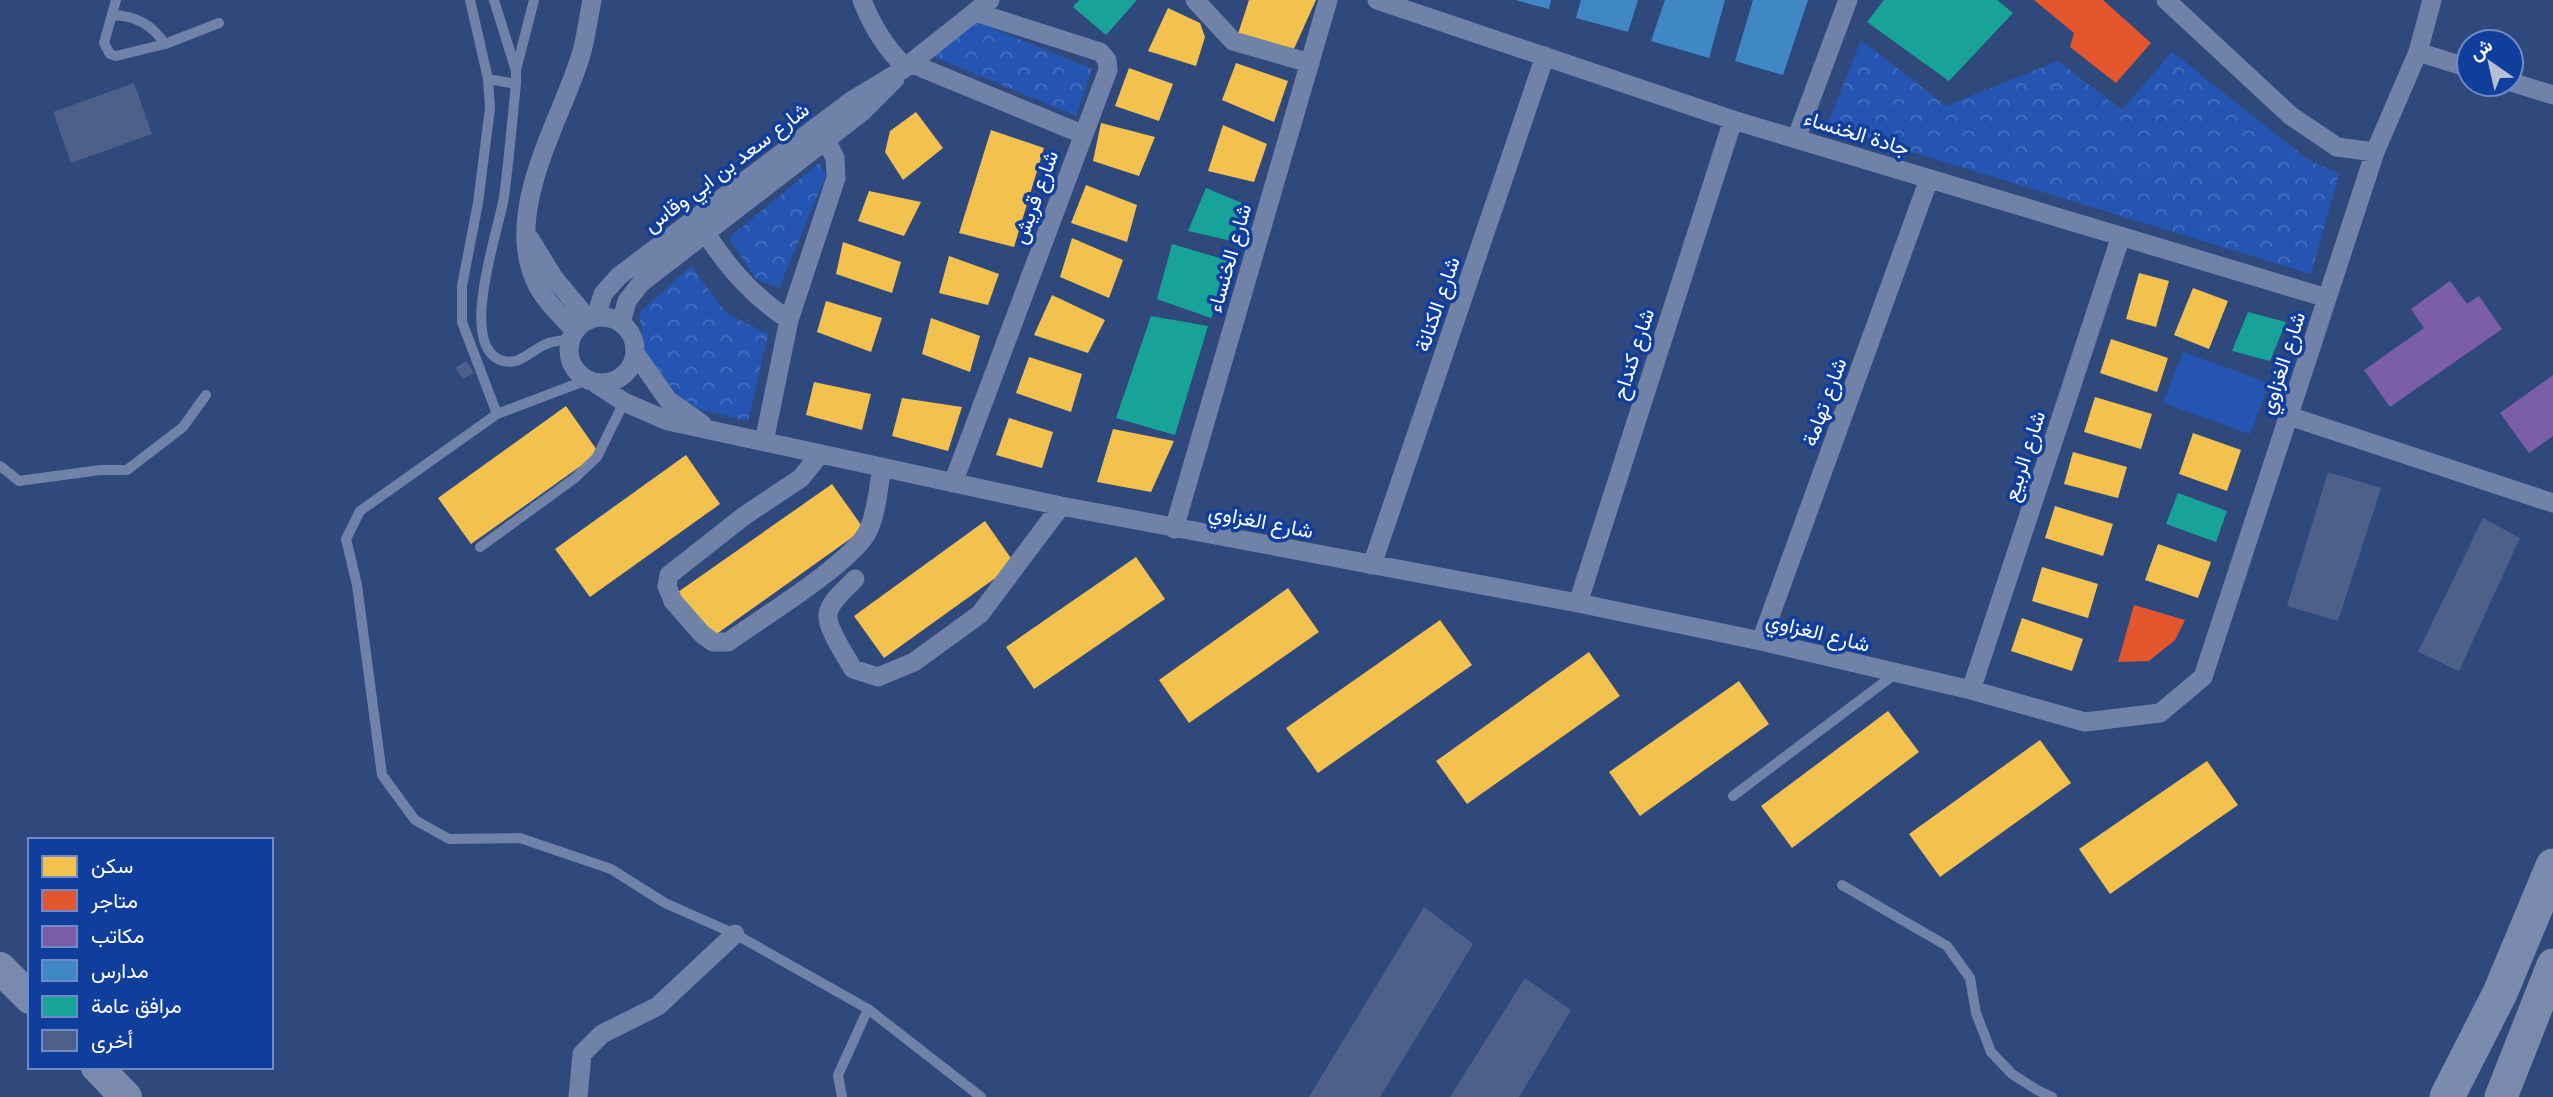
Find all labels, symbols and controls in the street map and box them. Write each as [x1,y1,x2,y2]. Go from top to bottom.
north arrow [2455,28,2525,98]
text: ش [2465,33,2497,65]
street label: شارع سعد بن ابي وقاس [638,97,817,241]
street label: جادة الخنساء [1801,105,1913,161]
street label: شارع قريش [1007,147,1065,248]
street label: شارع الخنساء [1202,201,1258,316]
street label: شارع الكنانة [1409,253,1467,355]
street label: شارع كنداح [1607,305,1661,403]
street label: شارع الغزاوي [2254,309,2315,419]
street label: شارع تهامة [1797,354,1853,450]
street label: شارع الربيع [1998,408,2052,505]
street label: شارع الغزاوي [1206,499,1316,548]
street label: شارع الغزاوي [1762,607,1873,662]
legend [28,838,273,1069]
text: سكن [91,853,133,878]
text: متاجر [90,888,138,914]
text: مكاتب [91,923,144,948]
text: مدارس [91,958,149,984]
text: مرافق عامة [91,993,182,1019]
text: أخرى [91,1028,133,1054]

